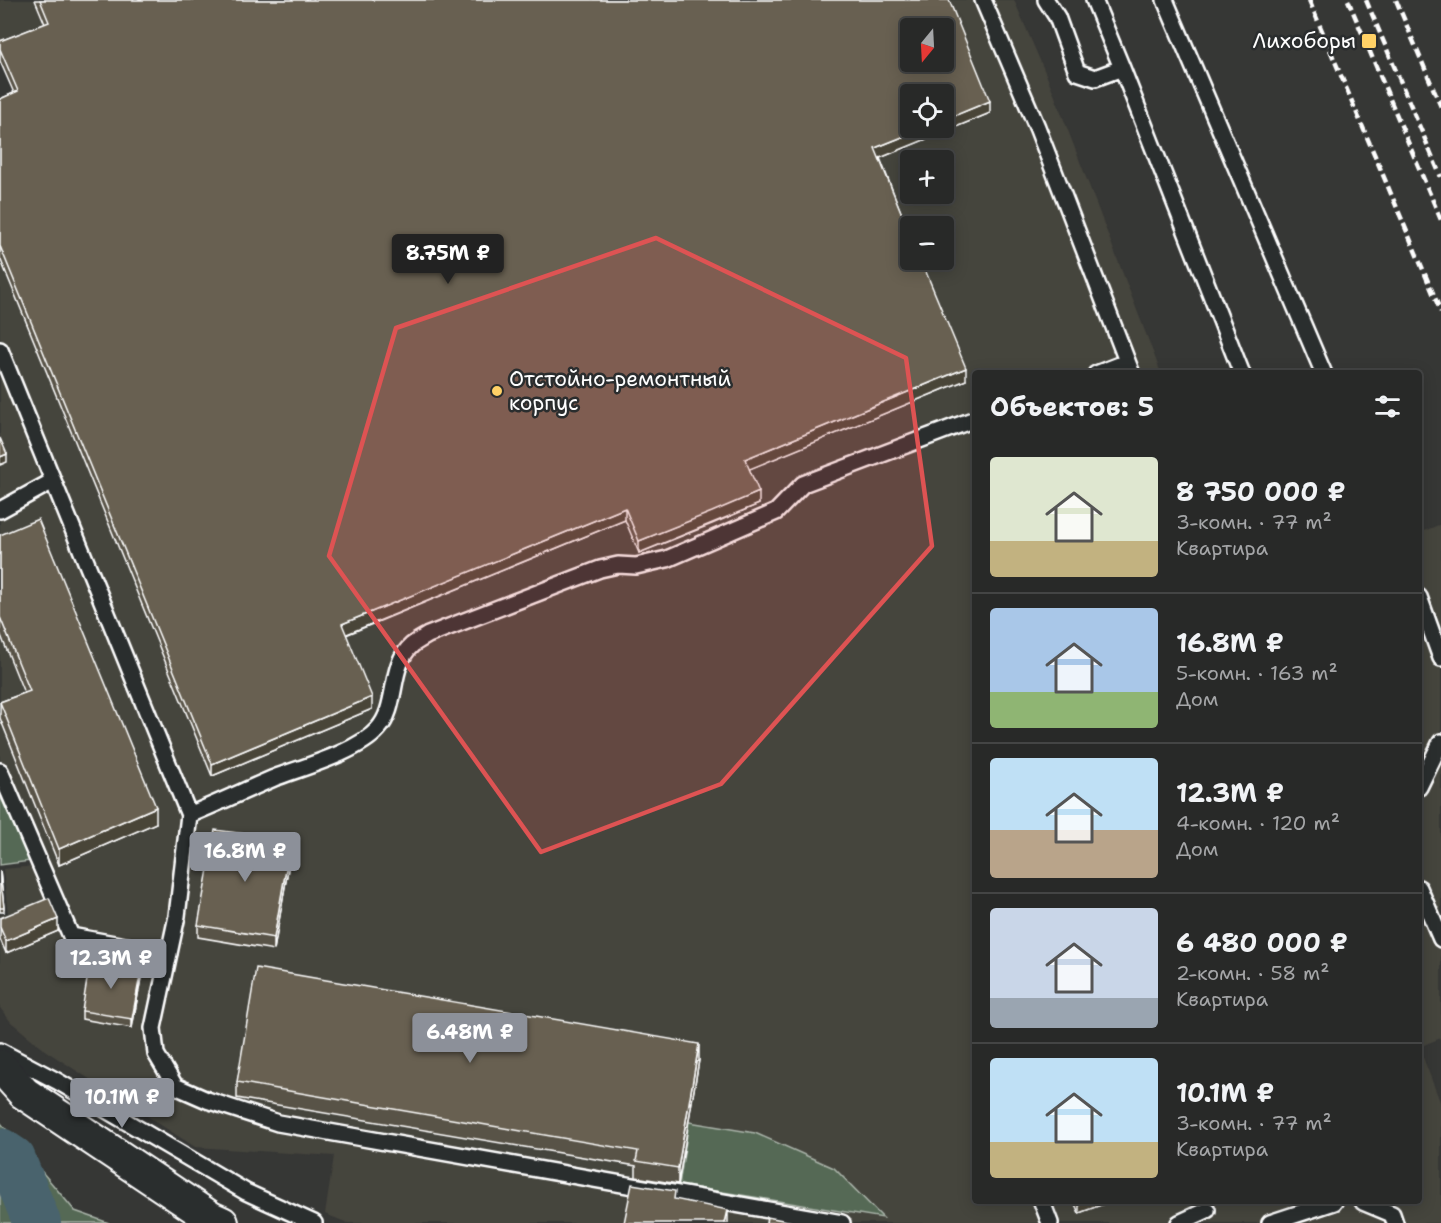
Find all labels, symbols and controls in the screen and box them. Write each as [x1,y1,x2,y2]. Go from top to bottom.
north arrow [900,18,954,72]
map controls [900,18,954,270]
place label: Лихоборы [1253,27,1356,55]
marker: Лихоборы [1360,32,1378,50]
button: locate [900,84,954,138]
button: + [900,150,954,204]
button: − [900,216,954,270]
pin: 8.75M ₽ [393,234,503,285]
text: 8.75M ₽ [406,240,490,266]
place label: Отстойно-ремонтный корпус [509,365,731,417]
marker: Отстойно-ремонтный корпус [490,384,504,398]
text: Объектов: 5 [990,389,1154,424]
icon: filters [1371,390,1404,423]
text: 8 750 000 ₽ [1176,474,1346,509]
icon: home [1038,481,1110,553]
text: 3-комн. · 77 m² [1176,509,1332,535]
text: Квартира [1176,535,1268,561]
text: 16.8M ₽ [1176,625,1284,660]
icon: home [1038,632,1110,704]
text: 5-комн. · 163 m² [1176,660,1338,686]
text: Дом [1176,686,1218,712]
text: 12.3M ₽ [1176,775,1284,810]
icon: home [1038,782,1110,854]
text: 4-комн. · 120 m² [1176,810,1340,836]
pin: 16.8M ₽ [190,832,300,883]
text: Дом [1176,836,1218,862]
text: 16.8M ₽ [204,838,287,864]
text: 6 480 000 ₽ [1176,925,1348,960]
icon: home [1038,932,1110,1004]
pin: 12.3M ₽ [56,939,166,990]
text: 12.3M ₽ [69,945,153,971]
text: 2-комн. · 58 m² [1176,960,1330,986]
text: Квартира [1176,986,1268,1012]
pin: 6.48M ₽ [415,1013,525,1064]
text: 6.48M ₽ [426,1019,514,1045]
text: 10.1M ₽ [1176,1075,1274,1110]
pin: 10.1M ₽ [67,1078,177,1129]
icon: home [1038,1082,1110,1154]
text: 10.1M ₽ [84,1084,160,1110]
text: 3-комн. · 77 m² [1176,1110,1332,1136]
text: Квартира [1176,1136,1268,1162]

